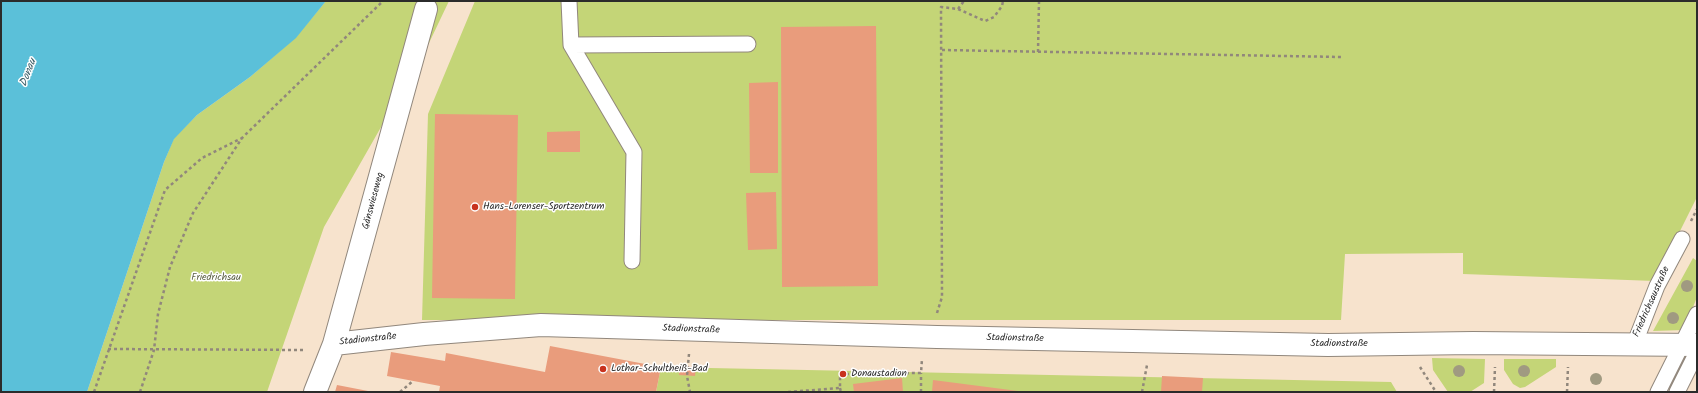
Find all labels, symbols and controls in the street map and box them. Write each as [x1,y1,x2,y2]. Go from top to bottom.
water label: Donau [18,57,40,89]
street label: Gänswieseweg [361,171,387,231]
place label: Hans-Lorenser-Sportzentrum [483,201,604,213]
marker: Hans-Lorenser-Sportzentrum [470,202,480,212]
street label: Friedrichsaustraße [1631,265,1673,339]
park label: Friedrichsau [191,272,241,284]
street label: Stadionstraße [662,323,720,337]
street label: Stadionstraße [339,331,397,349]
street label: Stadionstraße [986,332,1044,346]
street label: Stadionstraße [1310,338,1368,350]
place label: Lothar-Schultheiß-Bad [611,363,708,375]
marker: Lothar-Schultheiß-Bad [598,364,608,374]
place label: Donaustadion [851,368,907,380]
marker: Donaustadion [838,369,848,379]

